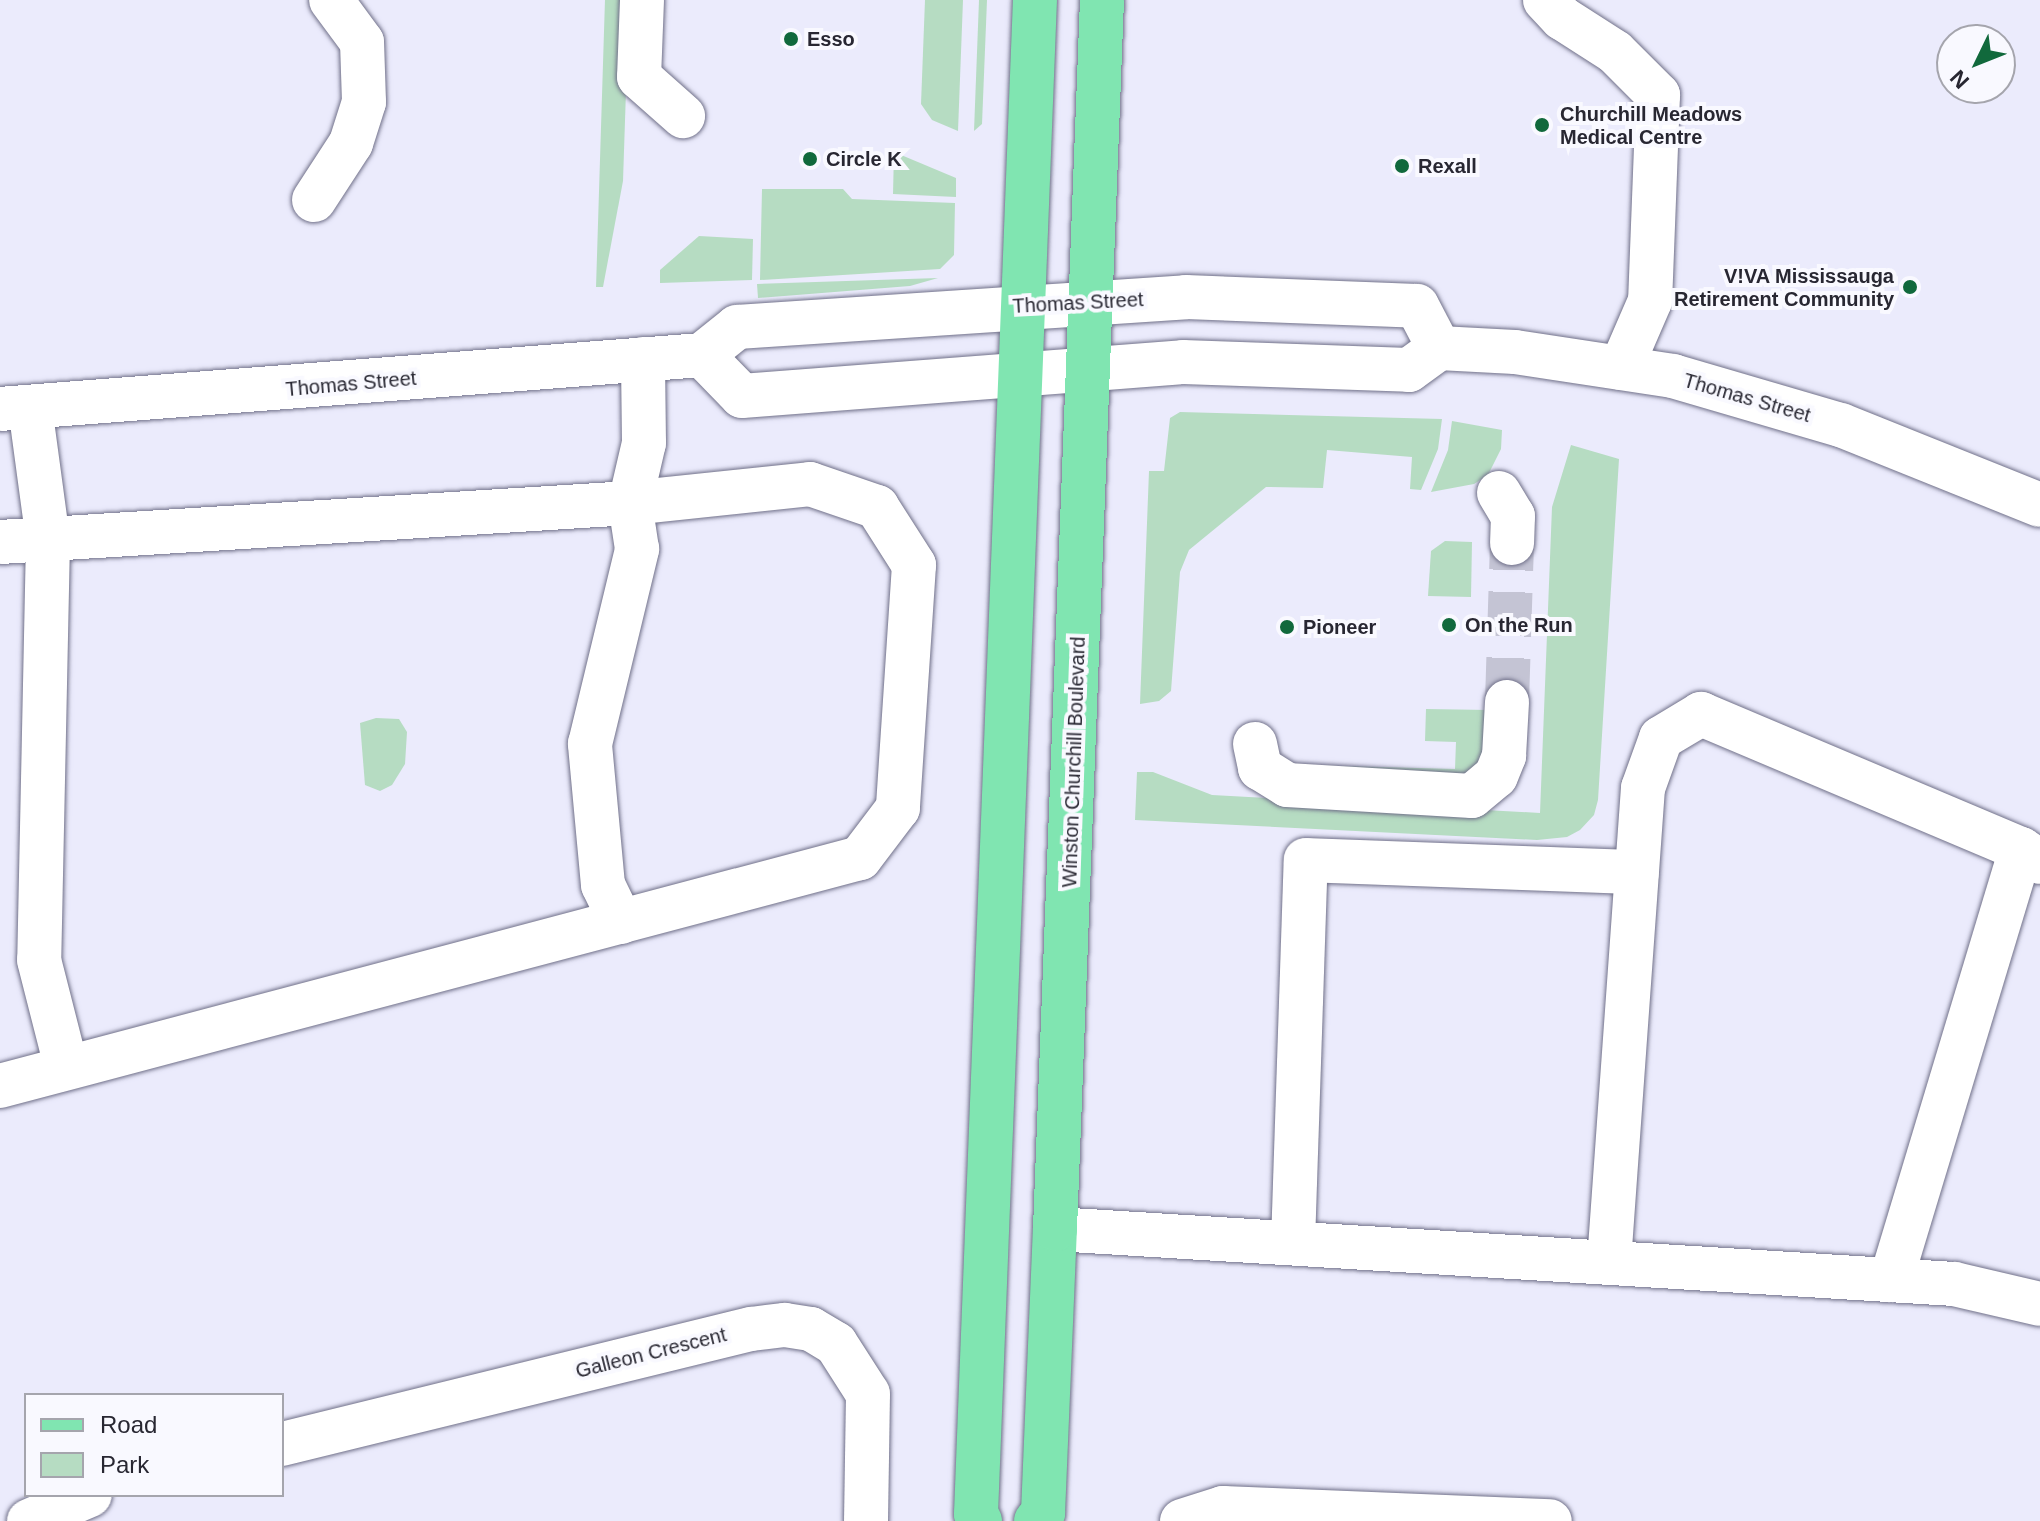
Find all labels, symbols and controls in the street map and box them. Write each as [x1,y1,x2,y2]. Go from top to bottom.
north arrow [1936,24,2016,104]
place label: Esso [807,27,855,51]
marker: Esso [782,30,800,48]
text: N [1945,65,1974,94]
place label: Churchill Meadows Medical Centre [1560,102,1742,149]
marker: Churchill Meadows Medical Centre [1531,114,1553,136]
place label: Circle K [826,147,902,171]
marker: Circle K [801,150,819,168]
place label: Rexall [1418,154,1477,178]
marker: Rexall [1393,157,1411,175]
place label: V!VA Mississauga Retirement Community [1674,264,1894,311]
marker: V!VA Mississauga Retirement Community [1901,278,1919,296]
street label: Thomas Street [1012,288,1144,318]
street label: Thomas Street [285,366,417,402]
street label: Thomas Street [1681,368,1813,428]
place label: On the Run [1465,613,1573,637]
place label: Pioneer [1303,615,1376,639]
marker: On the Run [1440,616,1458,634]
marker: Pioneer [1278,618,1296,636]
street label: Winston Churchill Boulevard [1058,636,1090,888]
street label: Galleon Crescent [573,1323,729,1383]
legend [24,1393,284,1497]
text: Road [100,1411,157,1438]
text: Park [100,1451,149,1478]

